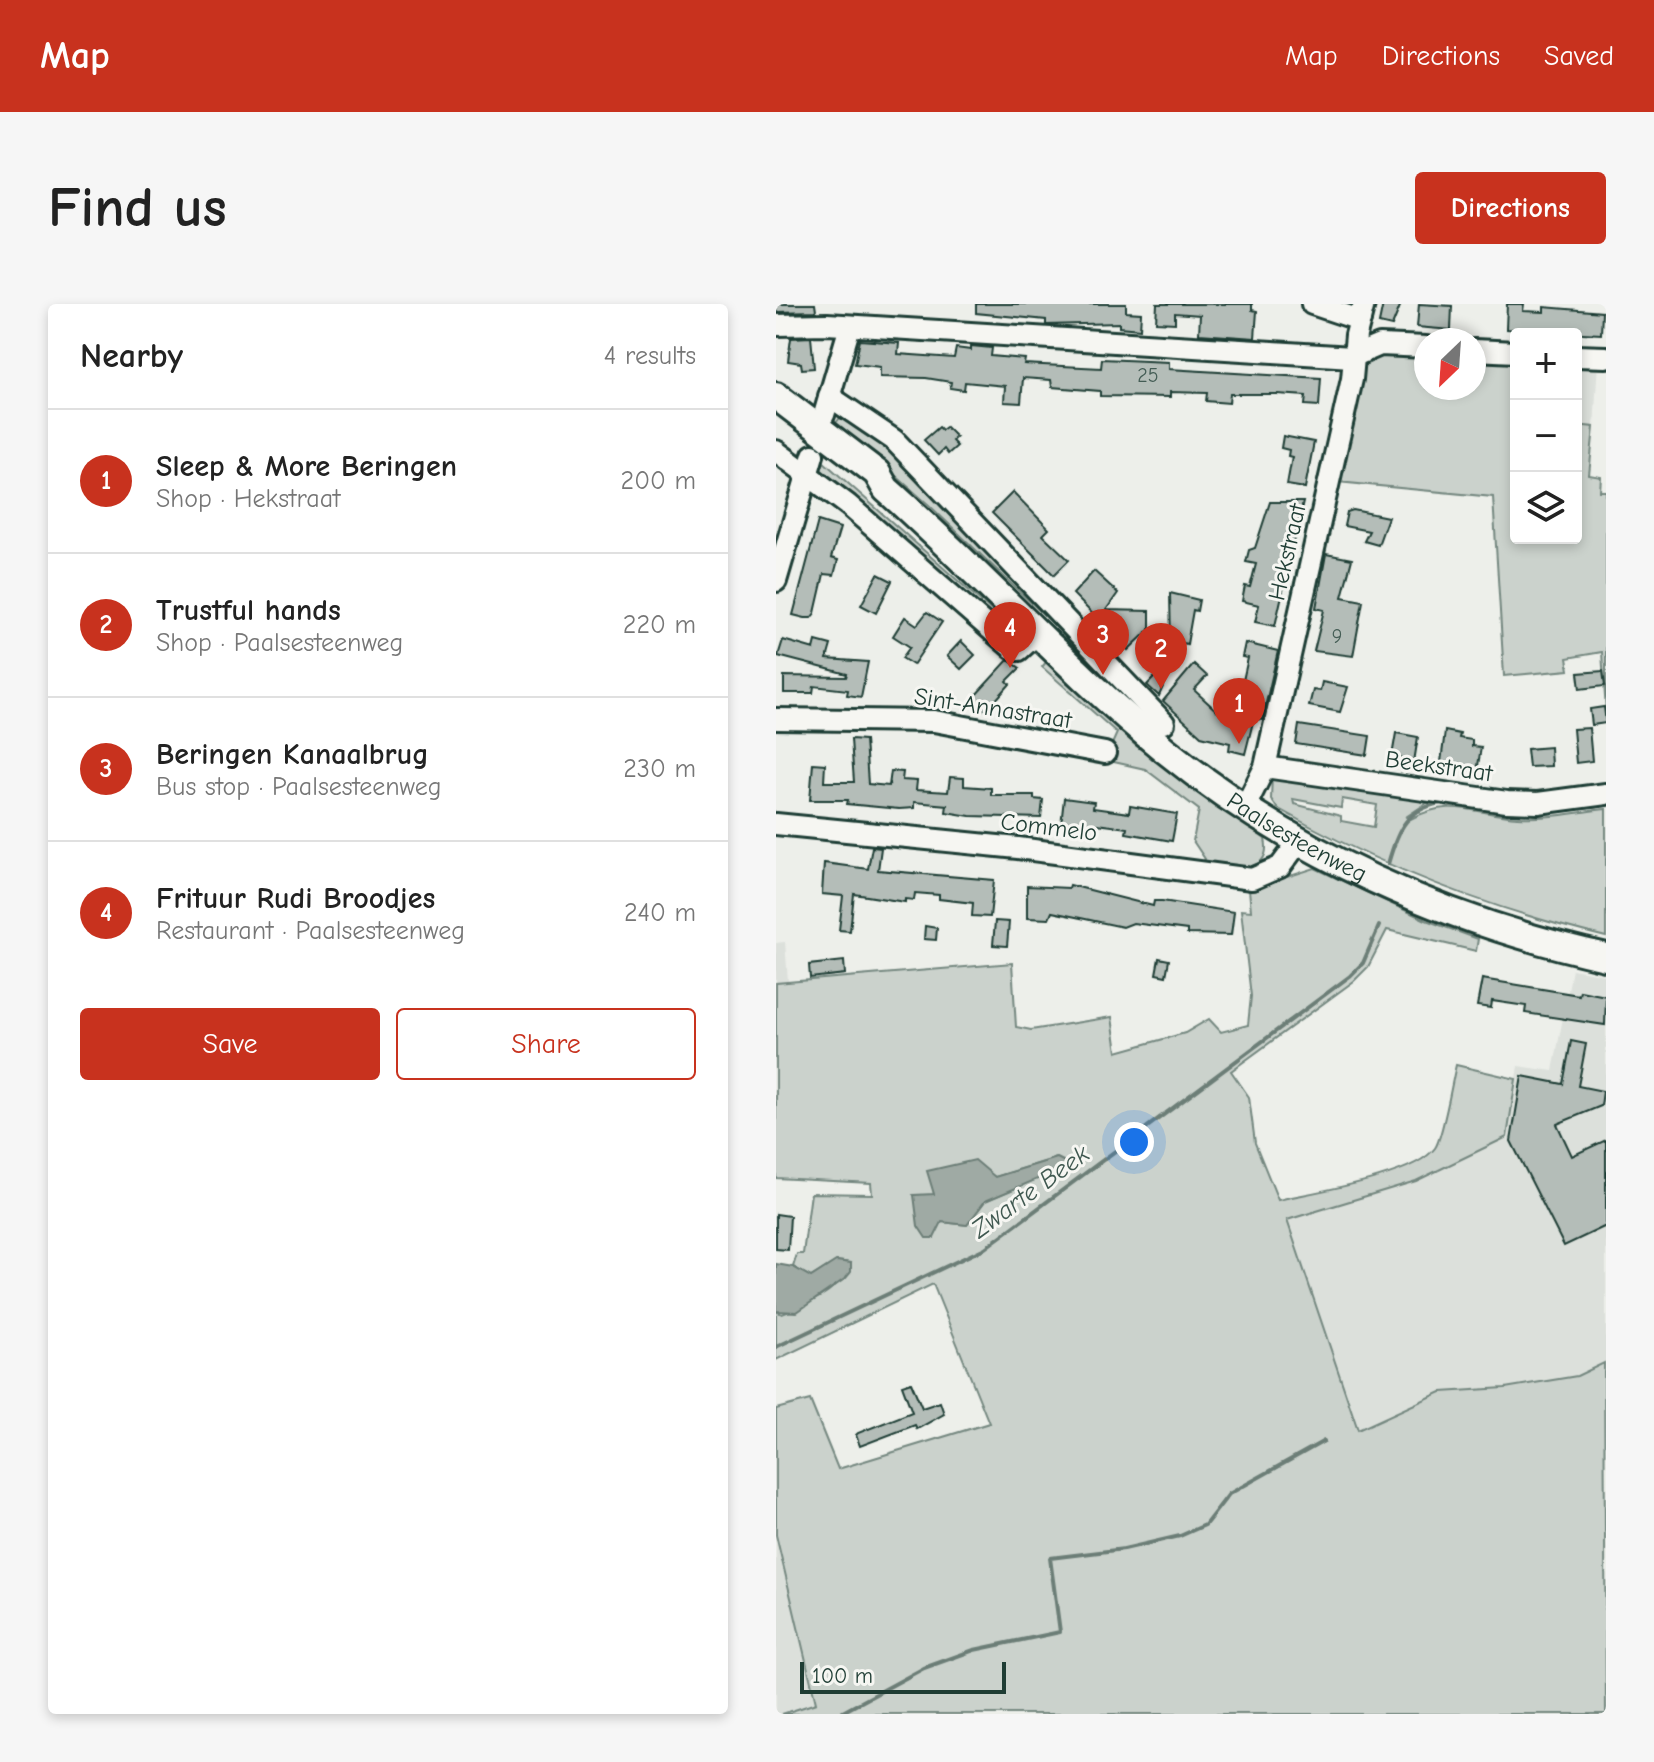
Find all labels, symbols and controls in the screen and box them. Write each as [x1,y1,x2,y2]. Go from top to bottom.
text: Map [40,34,110,78]
text: Map [1285,40,1338,72]
text: Directions [1382,40,1500,72]
text: Saved [1544,40,1614,72]
button: Directions [1415,172,1606,244]
text: Find us [48,176,227,240]
north arrow [1414,328,1486,400]
map controls [1510,328,1582,544]
button: + [1510,328,1582,400]
text: Nearby [80,336,183,376]
text: 4 results [604,341,696,371]
house number: 25 [1137,364,1159,387]
button: − [1510,400,1582,472]
text: Sleep & More Beringen [156,449,457,484]
text: 1 [101,466,111,496]
text: 200 m [621,466,696,496]
button: layers [1510,472,1582,544]
text: Shop · Hekstraat [156,484,341,514]
street label: Hekstraat [1262,500,1312,603]
text: Trustful hands [156,593,341,628]
pin: 4 [984,602,1036,668]
pin: 3 [1077,609,1129,675]
text: 2 [100,610,112,640]
text: 220 m [623,610,696,640]
pin: 2 [1135,623,1187,689]
house number: 9 [1332,625,1342,648]
text: Shop · Paalsesteenweg [156,628,403,658]
pin: 1 [1213,678,1265,744]
street label: Sint-Annastraat [912,682,1075,734]
text: Beringen Kanaalbrug [156,737,429,772]
street label: Beekstraat [1384,745,1496,788]
text: 3 [100,754,112,784]
text: 230 m [623,754,696,784]
text: Bus stop · Paalsesteenweg [156,772,441,802]
street label: Paalsesteenweg [1222,786,1371,888]
street label: Commelo [999,807,1099,847]
text: Frituur Rudi Broodjes [156,881,435,916]
text: 4 [100,898,112,928]
text: 240 m [624,898,696,928]
text: Restaurant · Paalsesteenweg [156,916,465,946]
button: Save [80,1008,380,1080]
button: Share [396,1008,696,1080]
your location [1114,1122,1154,1162]
water label: Zwarte Beek [965,1139,1096,1245]
scale bar [800,1658,1006,1694]
text: 100 m [812,1663,873,1689]

